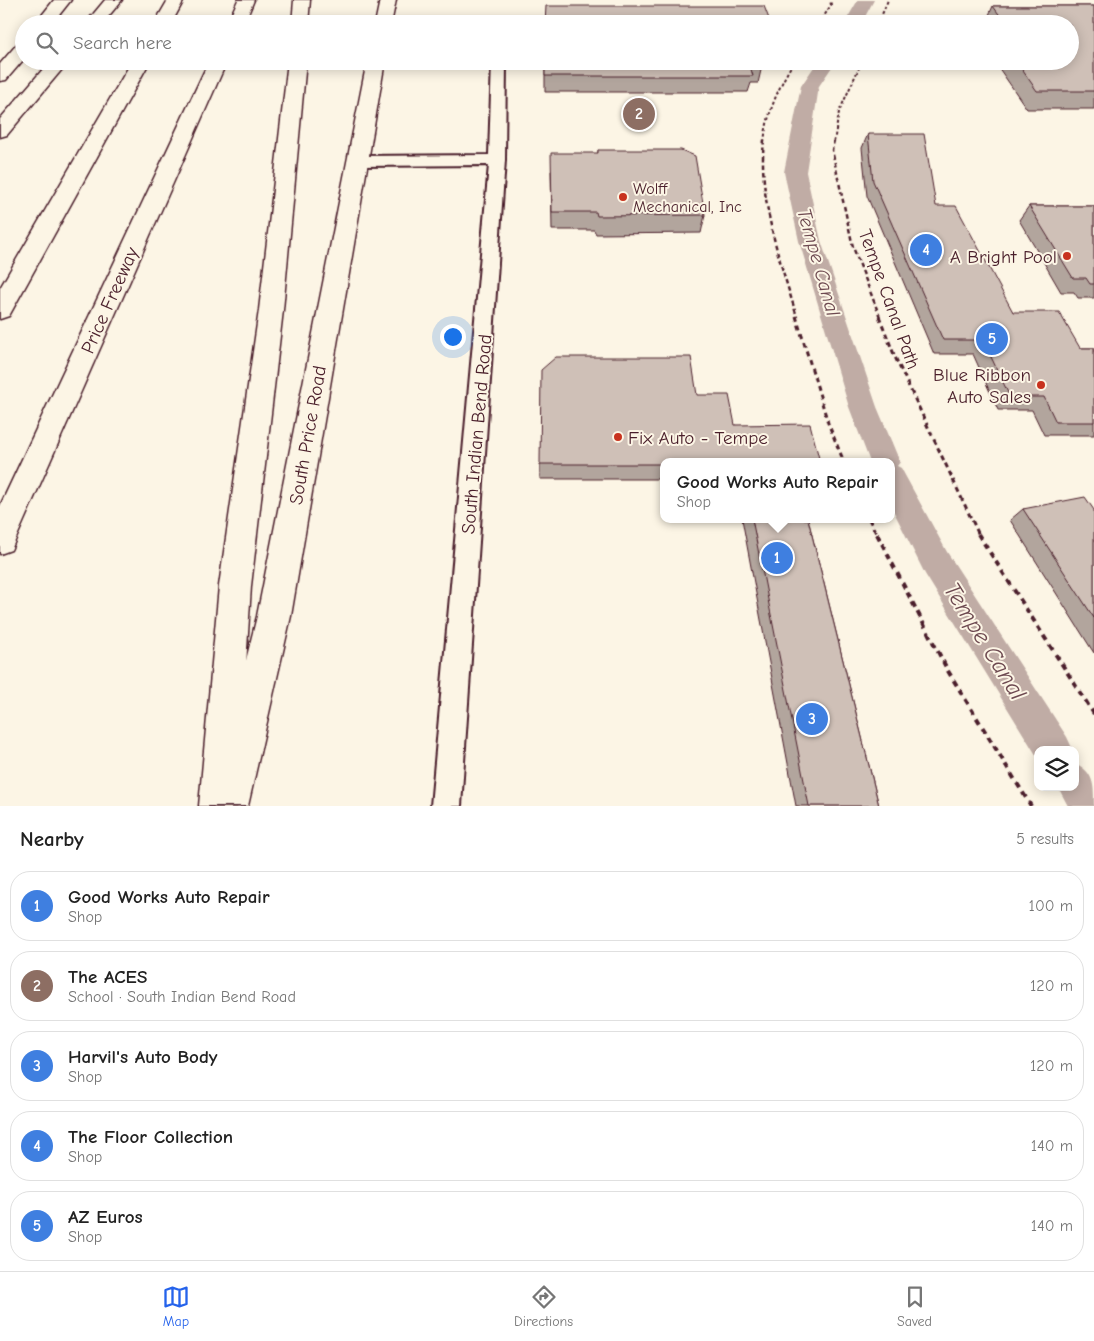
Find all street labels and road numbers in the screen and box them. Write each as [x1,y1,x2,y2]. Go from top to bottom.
street label: Tempe Canal Path [854,226,925,372]
street label: Price Freeway [77,243,143,357]
street label: South Indian Bend Road [457,333,497,535]
street label: South Price Road [285,364,331,506]

